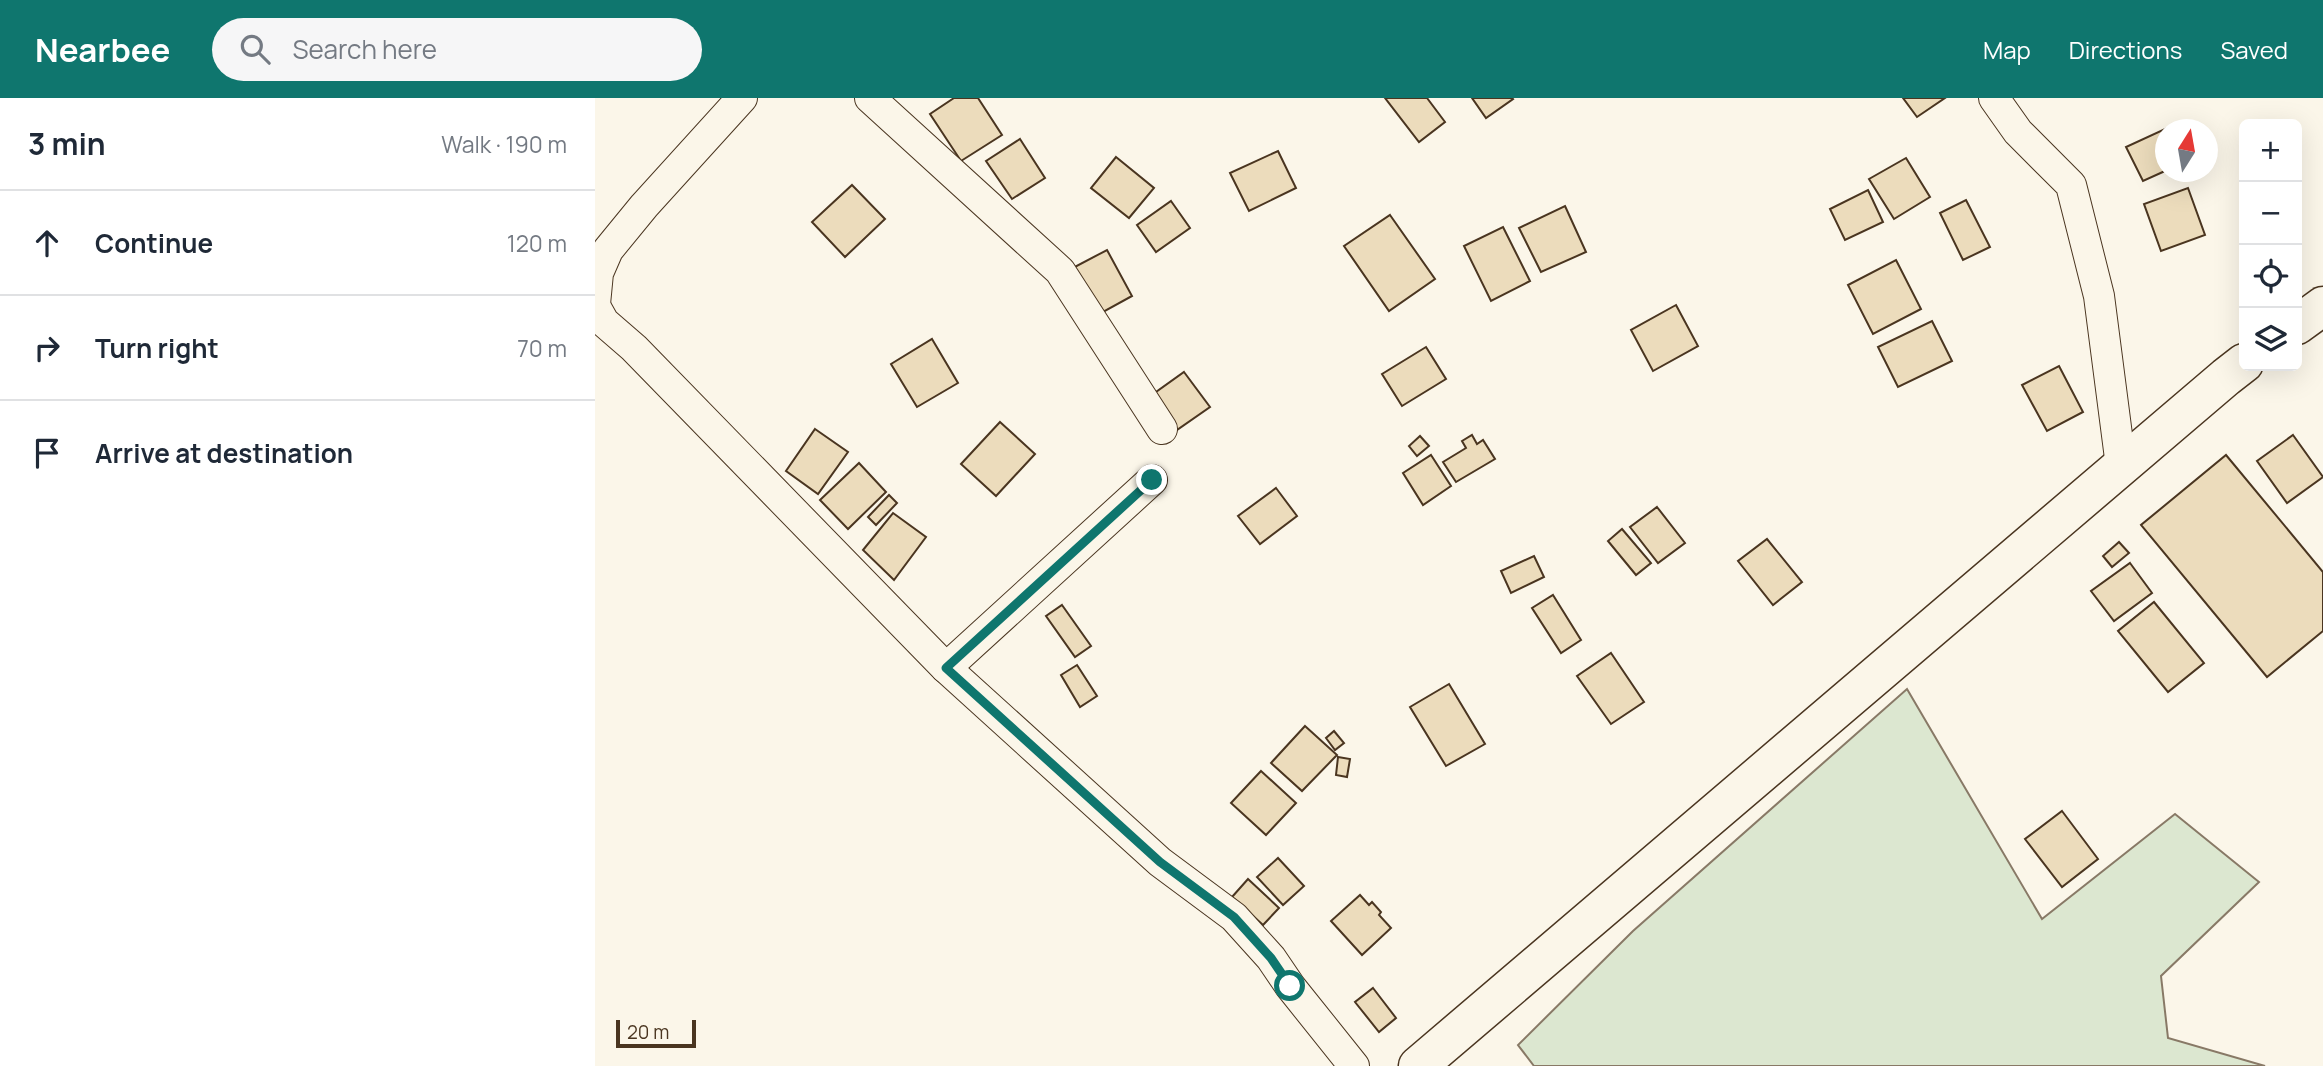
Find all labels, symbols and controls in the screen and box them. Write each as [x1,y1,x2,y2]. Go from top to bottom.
search box [212,18,702,81]
text: Nearbee [35,27,170,72]
icon: search [236,30,274,68]
text: Search here [292,31,437,67]
text: Map [1983,33,2031,66]
text: Directions [2069,33,2182,66]
text: Saved [2220,33,2288,66]
north arrow [2155,119,2218,182]
map controls [2239,119,2302,371]
button: + [2239,119,2302,182]
text: 3 min [28,123,106,164]
text: Walk · 190 m [441,128,567,160]
button: − [2239,182,2302,245]
icon: ahead [28,224,66,262]
text: Continue [95,225,213,261]
text: 120 m [507,227,567,259]
button: locate [2239,245,2302,308]
button: layers [2239,308,2302,371]
icon: right [28,329,66,367]
text: Turn right [95,330,219,366]
text: 70 m [517,332,567,364]
icon: arrive [28,434,66,472]
text: Arrive at destination [95,435,353,471]
route end [1136,464,1167,495]
route start [1274,970,1305,1001]
scale bar [616,1017,697,1049]
text: 20 m [627,1019,669,1045]

